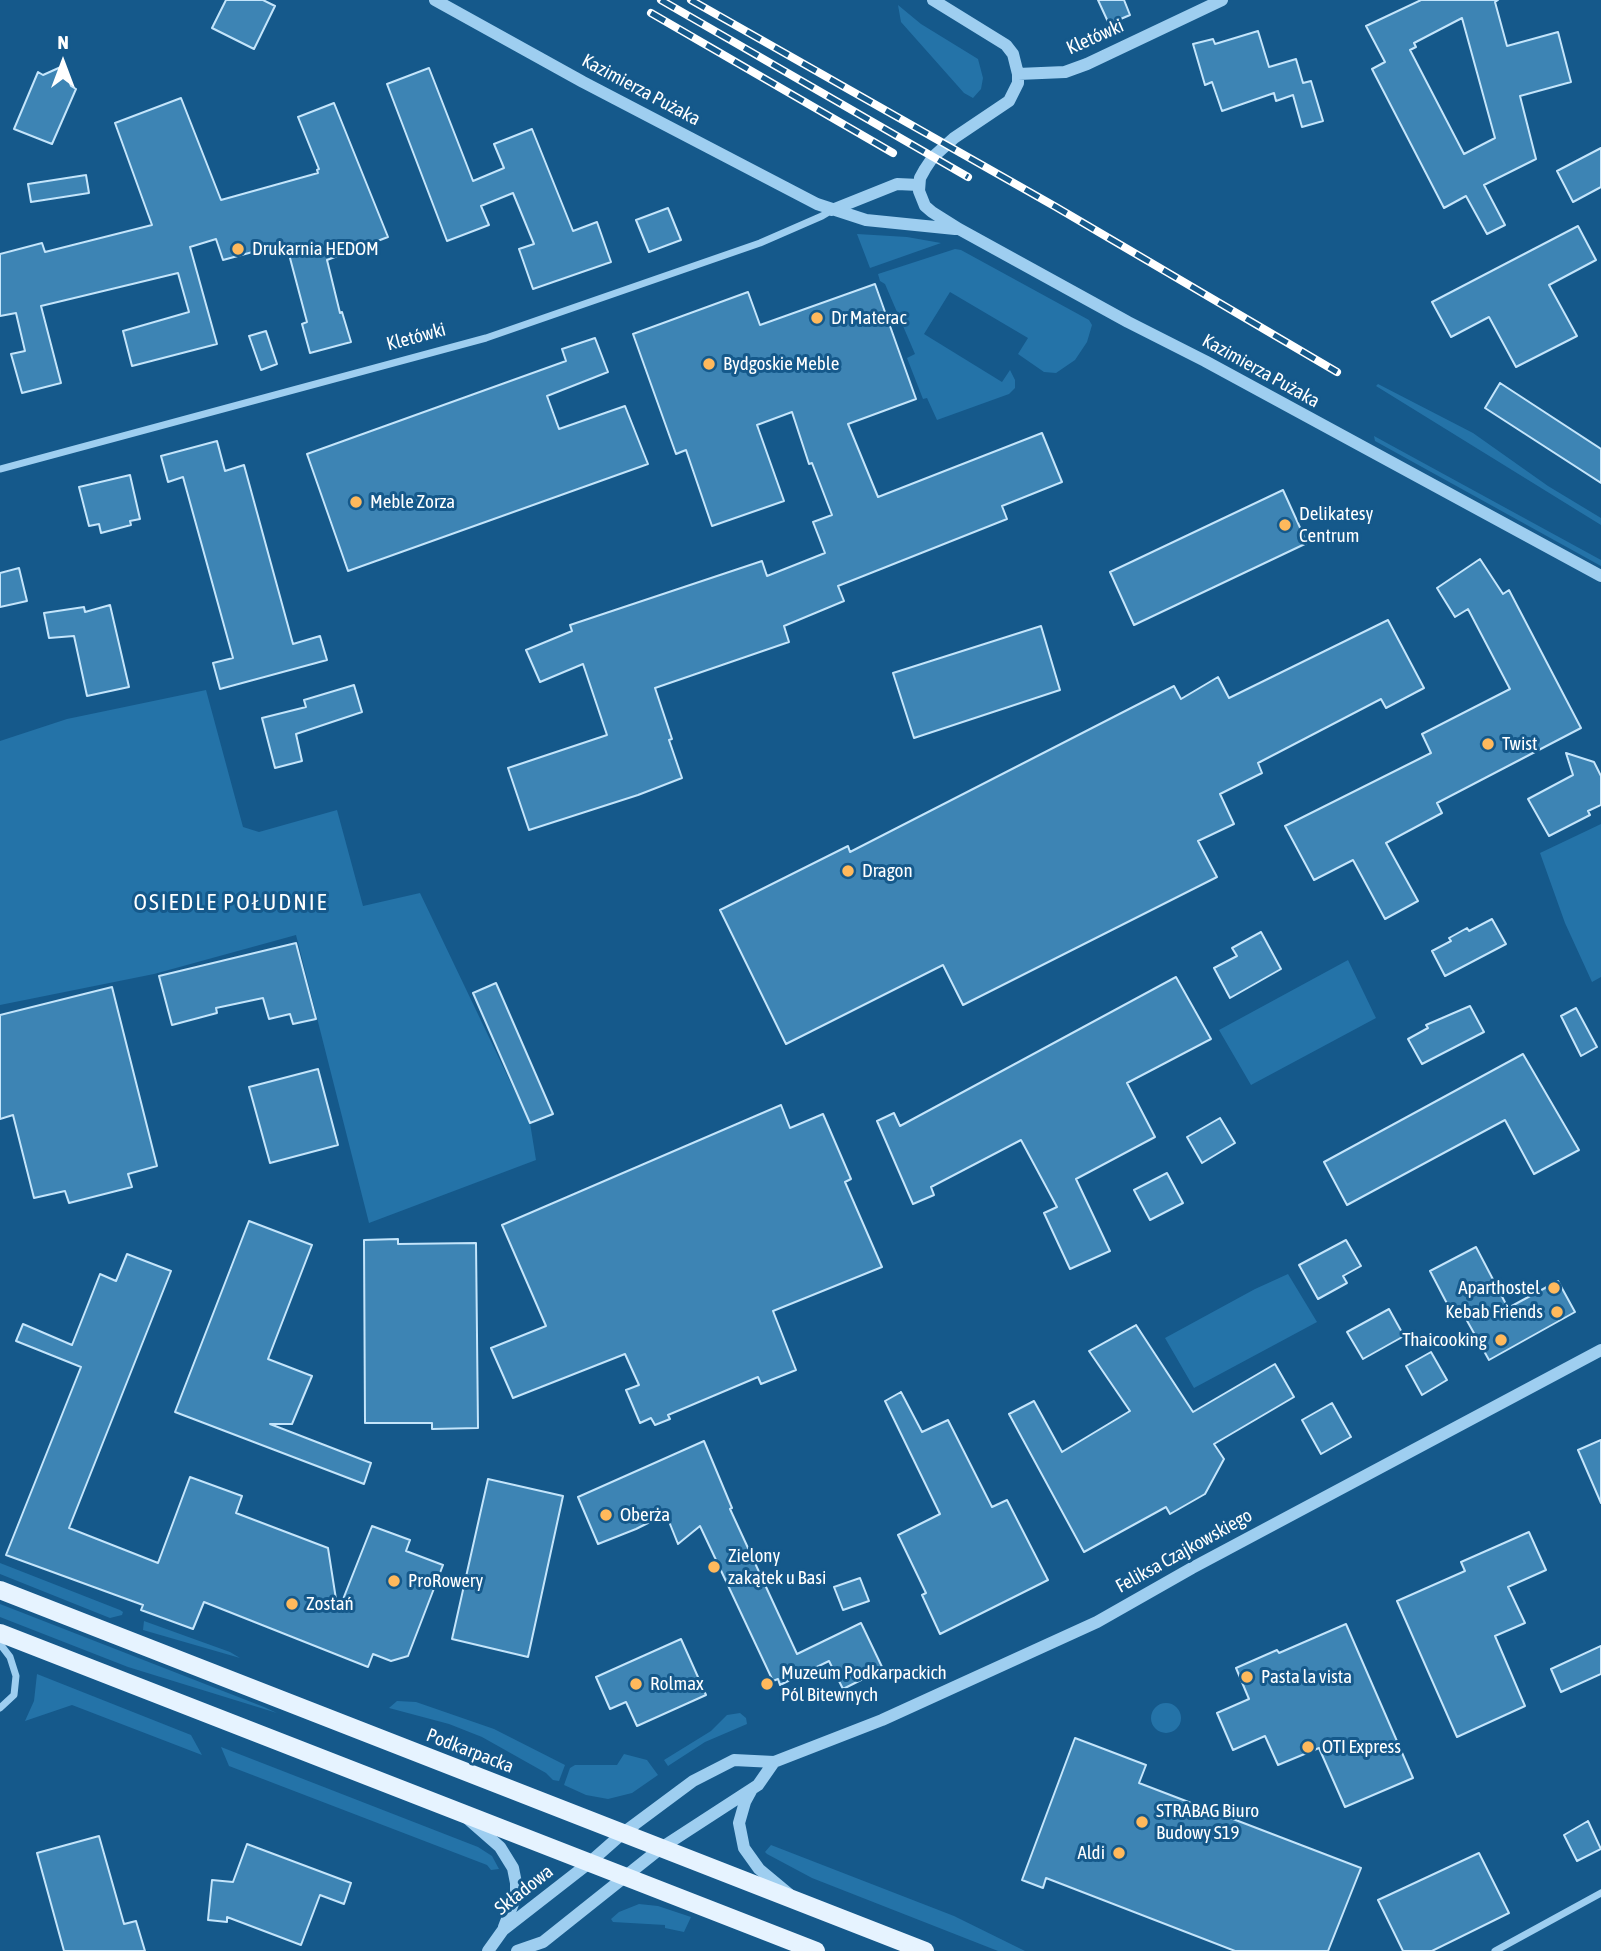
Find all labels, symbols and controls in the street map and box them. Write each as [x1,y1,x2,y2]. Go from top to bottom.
street label: Kletówki [1063,14,1127,60]
north arrow [28,28,98,98]
text: N [57,31,69,53]
street label: Kazimierza Pużaka [578,49,704,131]
place label: Drukarnia HEDOM [252,238,379,260]
marker: Drukarnia HEDOM [230,241,246,257]
place label: Dr Materac [831,307,906,329]
marker: Dr Materac [809,310,825,326]
street label: Kletówki [384,318,448,356]
street label: Kazimierza Pużaka [1198,329,1324,413]
place label: Bydgoskie Meble [723,353,839,375]
marker: Bydgoskie Meble [701,356,717,372]
place label: Meble Zorza [370,491,455,513]
marker: Meble Zorza [348,494,364,510]
place label: Delikatesy Centrum [1299,503,1373,547]
marker: Delikatesy Centrum [1277,517,1293,533]
place label: Twist [1502,733,1537,755]
marker: Twist [1480,736,1496,752]
place label: Dragon [862,860,913,882]
marker: Dragon [840,863,856,879]
district label: OSIEDLE POŁUDNIE [136,889,326,917]
place label: Aparthostel [1458,1277,1540,1299]
marker: Aparthostel [1546,1280,1562,1296]
place label: Kebab Friends [1445,1301,1543,1323]
marker: Kebab Friends [1549,1304,1565,1320]
place label: Thaicooking [1402,1329,1487,1351]
marker: Thaicooking [1493,1332,1509,1348]
place label: Oberża [620,1504,670,1526]
street label: Feliksa Czajkowskiego [1112,1504,1256,1598]
marker: Oberża [598,1507,614,1523]
place label: Zielony zakątek u Basi [728,1545,826,1589]
marker: Zielony zakątek u Basi [706,1559,722,1575]
place label: ProRowery [408,1570,483,1592]
marker: ProRowery [386,1573,402,1589]
place label: Zostań [306,1593,354,1615]
marker: Zostań [284,1596,300,1612]
place label: Muzeum Podkarpackich Pól Bitewnych [781,1662,947,1706]
place label: Pasta la vista [1261,1666,1352,1688]
marker: Pasta la vista [1239,1669,1255,1685]
place label: Rolmax [650,1673,704,1695]
marker: Rolmax [628,1676,644,1692]
marker: Muzeum Podkarpackich Pól Bitewnych [759,1676,775,1692]
street label: Podkarpacka [423,1724,517,1778]
place label: OTI Express [1322,1736,1401,1758]
marker: OTI Express [1300,1739,1316,1755]
place label: STRABAG Biuro Budowy S19 [1156,1800,1259,1844]
marker: STRABAG Biuro Budowy S19 [1134,1814,1150,1830]
place label: Aldi [1077,1842,1105,1864]
marker: Aldi [1111,1845,1127,1861]
street label: Składowa [490,1860,558,1920]

